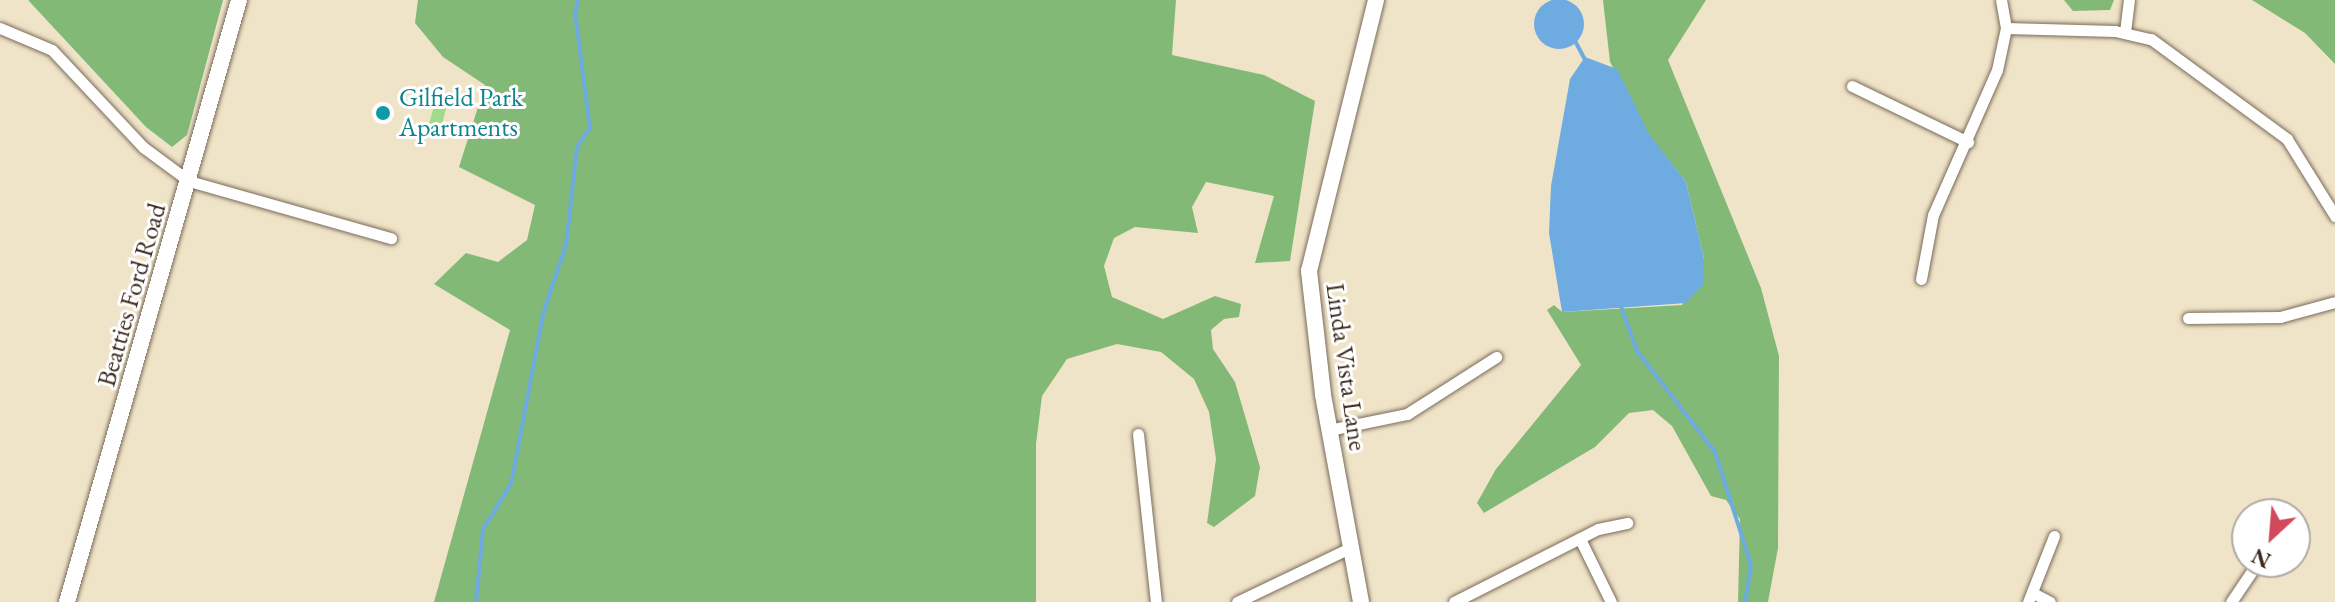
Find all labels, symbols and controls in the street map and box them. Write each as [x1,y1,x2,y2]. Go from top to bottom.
place label: Gilfield Park Apartments [399,82,523,144]
marker: Gilfield Park Apartments [374,104,392,122]
street label: Beatties Ford Road [91,200,173,390]
street label: Linda Vista Lane [1319,281,1373,453]
north arrow [2231,498,2311,578]
text: N [2247,541,2275,575]

